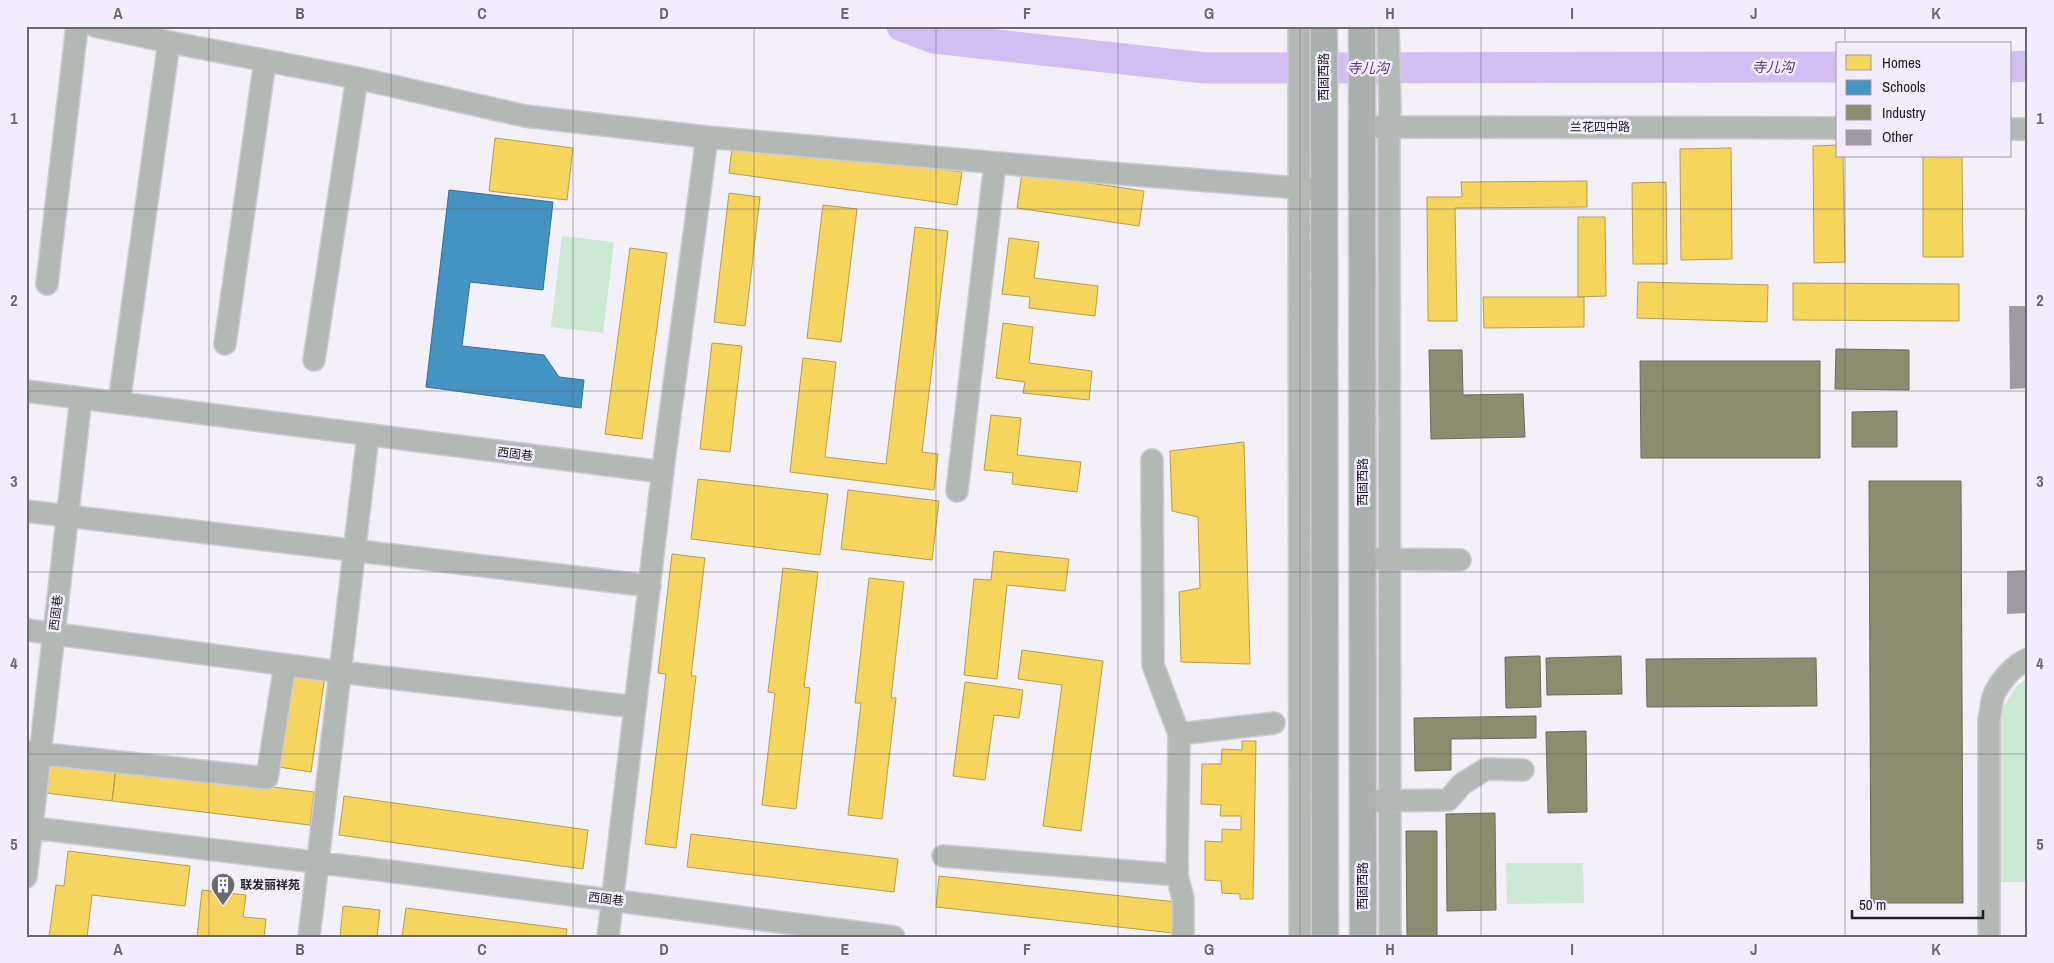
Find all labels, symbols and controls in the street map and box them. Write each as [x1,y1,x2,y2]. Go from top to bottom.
text: A [113,2,123,24]
text: B [295,2,305,24]
text: C [477,2,487,24]
text: D [659,2,669,24]
text: E [841,2,850,24]
text: F [1023,2,1031,24]
text: G [1204,2,1214,24]
text: H [1385,2,1395,24]
text: I [1570,2,1574,24]
text: J [1750,2,1758,24]
text: K [1931,2,1941,24]
legend [1836,42,2012,158]
text: Homes [1882,52,1921,73]
street label: 西固西路 [1316,53,1332,101]
water label: 寺儿沟 [1752,58,1796,76]
water label: 寺儿沟 [1347,59,1391,77]
text: Schools [1882,76,1926,97]
text: Industry [1882,102,1927,123]
text: 1 [10,107,18,129]
text: 1 [2036,107,2044,129]
street label: 兰花四中路 [1570,119,1630,135]
text: Other [1882,126,1913,147]
text: 2 [10,289,18,311]
text: 2 [2036,289,2044,311]
street label: 西固巷 [496,444,534,464]
street label: 西固西路 [1355,458,1371,506]
text: 3 [10,470,18,492]
text: 3 [2036,470,2044,492]
street label: 西固巷 [46,594,66,632]
text: 4 [10,652,18,674]
text: 4 [2036,652,2044,674]
text: 5 [10,833,18,855]
text: 5 [2036,833,2044,855]
street label: 西固西路 [1355,862,1371,910]
building icon: 联发丽祥苑 [210,872,236,906]
place label: 联发丽祥苑 [240,877,300,893]
scale bar [1852,888,1983,920]
street label: 西固巷 [587,889,625,909]
text: 50 m [1859,894,1886,915]
text: A [113,938,123,960]
text: B [295,938,305,960]
text: C [477,938,487,960]
text: D [659,938,669,960]
text: E [841,938,850,960]
text: F [1023,938,1031,960]
text: G [1204,938,1214,960]
text: H [1385,938,1395,960]
text: I [1570,938,1574,960]
text: J [1750,938,1758,960]
text: K [1931,938,1941,960]

